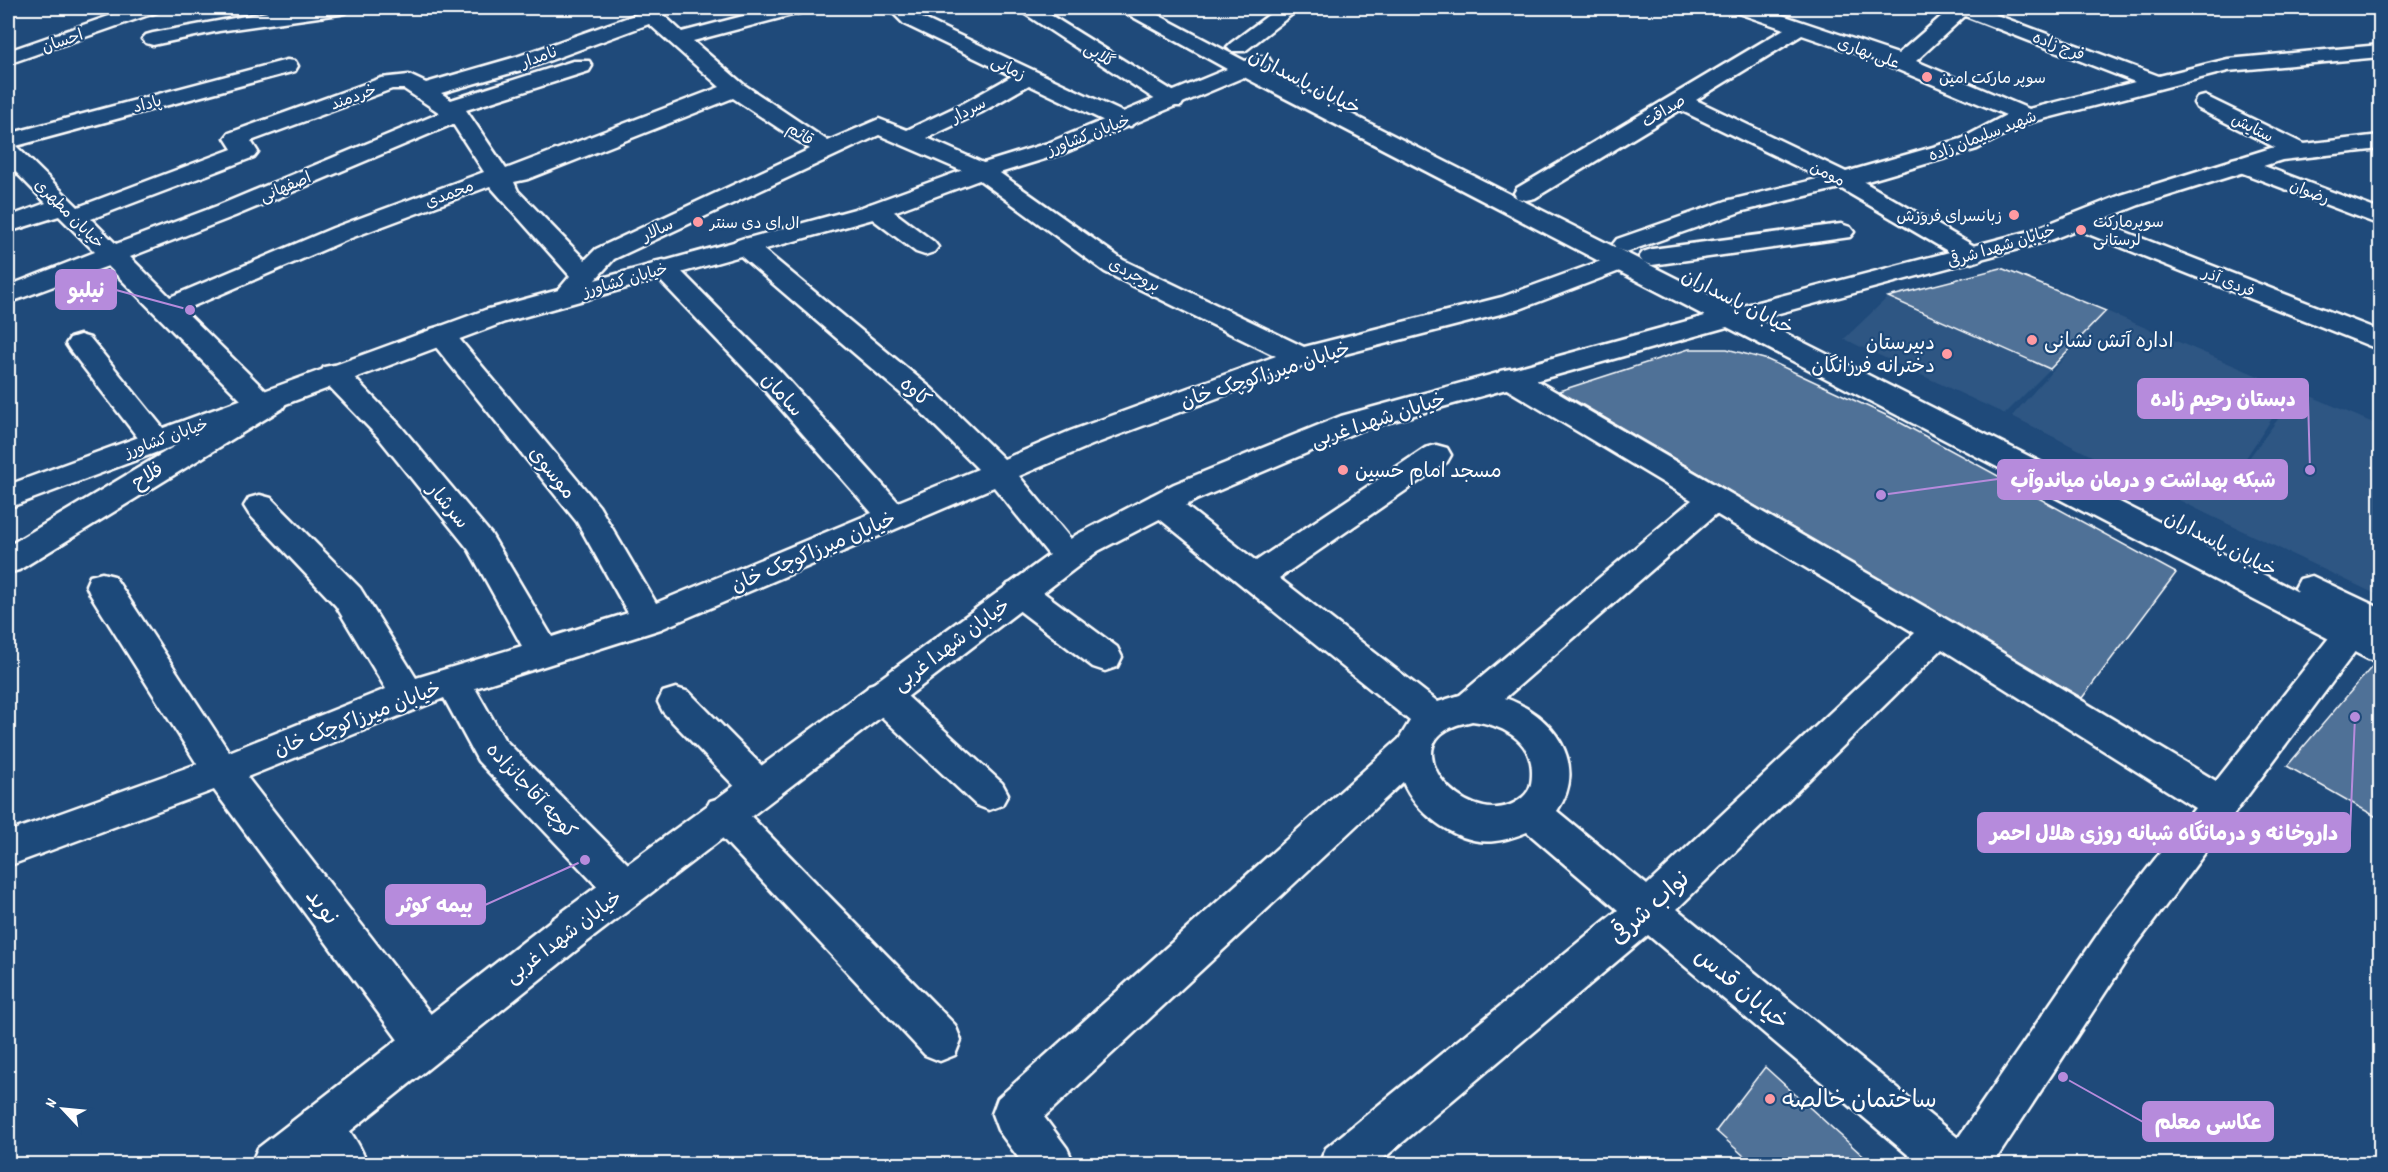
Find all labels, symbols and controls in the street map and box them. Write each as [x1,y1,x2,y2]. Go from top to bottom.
street label: احسان [39,25,86,60]
street label: فرج زاده [2029,27,2088,68]
street label: علی بهاری [1834,32,1903,76]
street label: گلابی [1079,38,1119,75]
street label: نامدار [516,41,561,76]
street label: خیابان پاسداران [1243,43,1365,124]
street label: زمانی [987,51,1029,87]
place label: سوپر مارکت امین [1939,68,2046,91]
marker: سوپر مارکت امین [1920,70,1934,84]
street label: خردمند [328,79,380,117]
street label: صداقت [1638,90,1691,134]
street label: پاداد [131,91,165,120]
street label: سردار [946,93,991,131]
street label: شهید سلیمان زاده [1925,106,2040,169]
street label: ستایش [2227,109,2277,150]
street label: خیابان کشاورز [1042,110,1134,163]
street label: قائم [782,118,818,152]
street label: مومن [1805,157,1848,194]
street label: اصفهانی [257,167,315,209]
street label: خیابان مطهری [28,175,108,255]
street label: رضوان [2286,175,2332,211]
street label: محمدی [422,176,478,215]
place label: زبانسرای فروزش [1897,206,2002,229]
marker: زبانسرای فروزش [2007,208,2021,222]
place label: سوپرمارکت لرستانی [2093,212,2164,253]
place label: ال ای دی سنتر [708,213,800,236]
street label: سالار [637,214,678,249]
marker: ال ای دی سنتر [691,215,705,229]
street label: خیابان شهدا شرقی [1945,219,2059,275]
marker: سوپرمارکت لرستانی [2074,223,2088,237]
street label: بروجردی [1104,254,1164,299]
street label: خیابان کشاورز [579,258,671,305]
street label: فردی آذر [2197,262,2258,304]
street label: خیابان پاسداران [1676,263,1798,344]
callout: نیلبو [56,270,116,309]
text: نیلبو [67,278,104,308]
place label: اداره آتش نشانی [2044,329,2173,357]
place label: دبیرستان دخترانه فرزانگان [1811,331,1935,382]
marker: اداره آتش نشانی [2025,333,2039,347]
street label: خیابان میرزاکوچک خان [1178,336,1354,417]
marker: دبیرستان دخترانه فرزانگان [1940,347,1954,361]
street label: سامان [753,368,808,424]
street label: کاوه [892,372,936,415]
callout: دبستان رحیم زاده [2138,379,2308,418]
street label: خیابان شهدا غربی [1308,387,1450,457]
text: دبستان رحیم زاده [2150,387,2296,417]
street label: خیابان کشاورز [120,414,212,466]
street label: موسوی [521,441,581,506]
street label: فلاح [127,457,170,498]
place label: مسجد امام حسین [1355,459,1502,487]
callout: شبکه بهداشت و درمان میاندوآب [1998,460,2287,499]
marker: مسجد امام حسین [1336,463,1350,477]
text: شبکه بهداشت و درمان میاندوآب [2010,468,2276,498]
street label: سرشار [418,476,474,536]
street label: خیابان پاسداران [2159,505,2281,586]
street label: خیابان میرزاکوچک خان [727,506,901,601]
street label: خیابان شهدا غربی [888,593,1017,700]
street label: خیابان میرزاکوچک خان [271,676,446,766]
street label: کوچه آقاجانزاده [478,738,582,846]
callout: داروخانه و درمانگاه شبانه روزی هلال احمر [1978,813,2350,852]
text: داروخانه و درمانگاه شبانه روزی هلال احمر [1988,820,2338,851]
street label: نواب شرقی [1603,863,1699,954]
street label: نوید [295,882,346,933]
callout: بیمه کوثر [386,885,485,924]
street label: خیابان شهدا غربی [500,885,629,992]
text: بیمه کوثر [395,893,473,923]
street label: خیابان قدس [1685,941,1795,1040]
north arrow [33,1079,93,1139]
place label: ساختمان خالصه [1782,1085,1937,1119]
marker: ساختمان خالصه [1763,1092,1777,1106]
text: N [40,1095,64,1112]
callout: عکاسی معلم [2143,1102,2273,1141]
text: عکاسی معلم [2155,1110,2261,1140]

